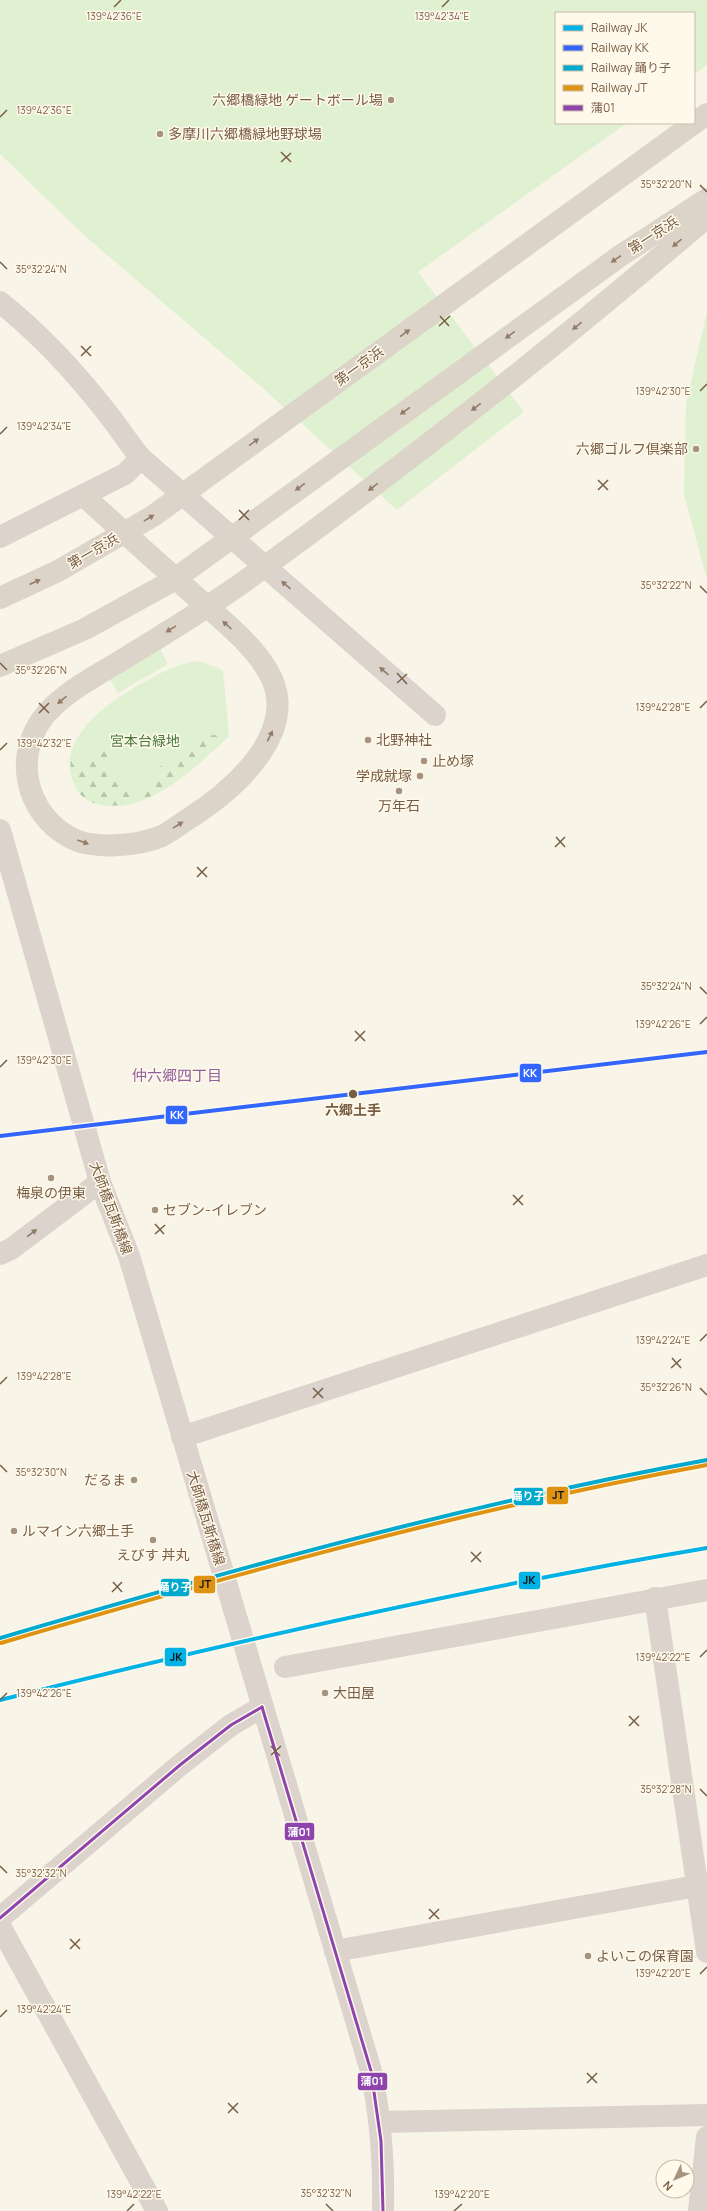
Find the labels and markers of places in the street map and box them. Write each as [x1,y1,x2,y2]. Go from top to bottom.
place label: 六郷橋緑地 ゲートボール場 [212,90,383,109]
marker: 六郷橋緑地 ゲートボール場 [386,95,396,105]
place label: 多摩川六郷橋緑地野球場 [168,124,322,143]
marker: 多摩川六郷橋緑地野球場 [155,129,165,139]
place label: 六郷ゴルフ倶楽部 [576,439,688,458]
marker: 六郷ゴルフ倶楽部 [691,444,701,454]
place label: 北野神社 [376,730,432,749]
marker: 北野神社 [363,735,373,745]
place label: 止め塚 [432,751,474,770]
marker: 止め塚 [419,756,429,766]
place label: 学成就塚 [356,766,412,785]
marker: 学成就塚 [415,771,425,781]
marker: 万年石 [394,786,404,796]
place label: 万年石 [378,796,420,815]
marker: 六郷土手 [347,1088,359,1100]
place label: 六郷土手 [325,1100,381,1119]
marker: 梅泉の伊東 [46,1173,56,1183]
place label: 梅泉の伊東 [16,1183,86,1202]
place label: セブン-イレブン [163,1200,267,1219]
marker: セブン-イレブン [150,1205,160,1215]
place label: だるま [84,1470,126,1489]
marker: だるま [129,1475,139,1485]
place label: ルマイン六郷土手 [22,1521,134,1540]
marker: ルマイン六郷土手 [9,1526,19,1536]
marker: えびす 丼丸 [148,1535,158,1545]
place label: えびす 丼丸 [117,1545,189,1564]
place label: 大田屋 [333,1683,375,1702]
marker: 大田屋 [320,1688,330,1698]
place label: よいこの保育園 [596,1946,694,1965]
marker: よいこの保育園 [583,1951,593,1961]

